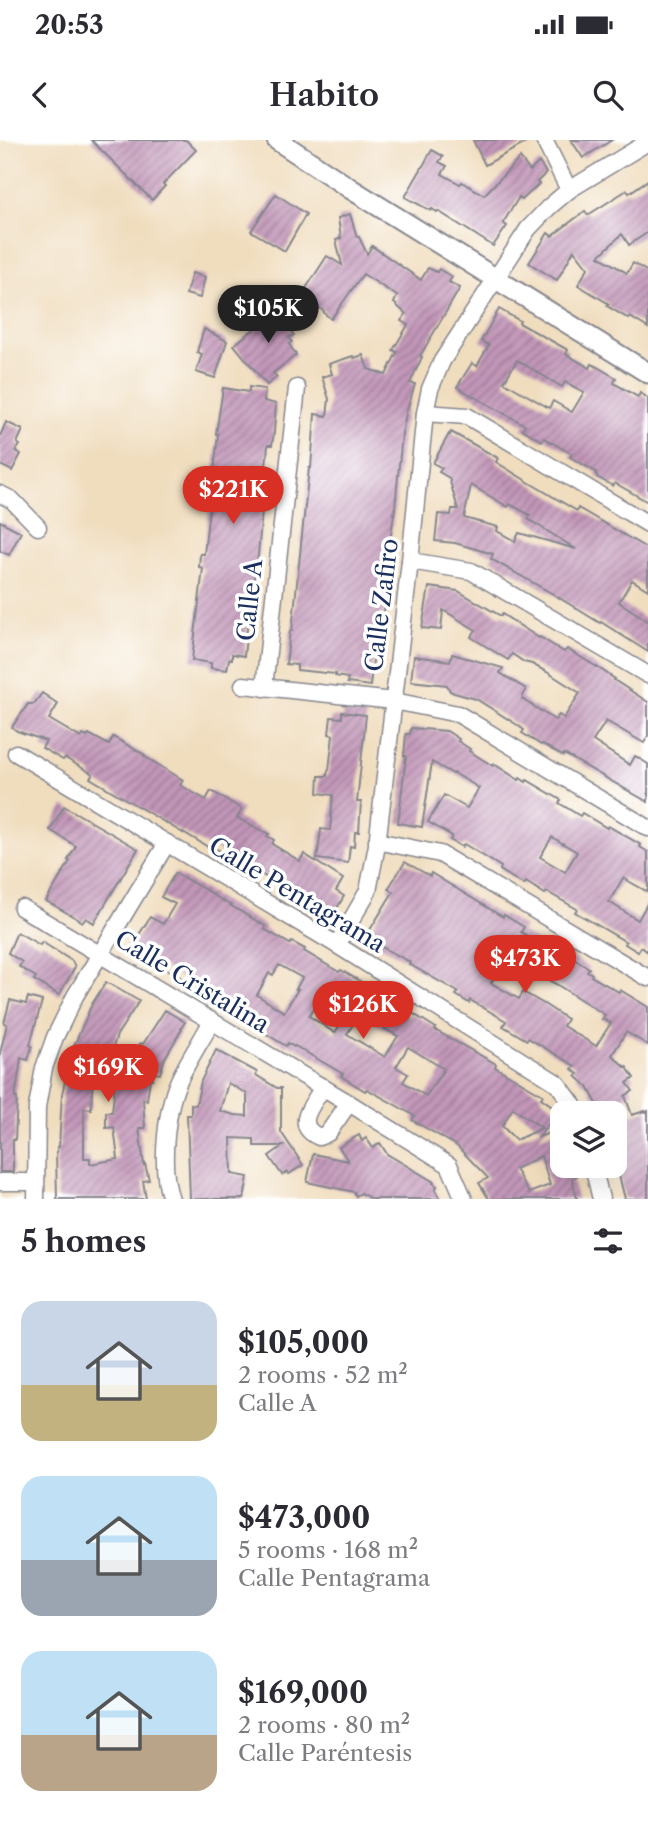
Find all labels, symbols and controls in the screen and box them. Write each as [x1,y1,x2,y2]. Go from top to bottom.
text: 20:53 [35,9,104,41]
text: Habito [269,75,379,114]
icon: back [21,76,59,114]
icon: search [589,76,627,114]
pin: $105K [219,286,317,345]
text: $105K [234,294,302,322]
pin: $221K [184,466,282,526]
text: $221K [199,475,267,503]
street label: Calle Zafiro [359,537,404,673]
street label: Calle A [231,556,268,642]
street label: Calle Pentagrama [204,831,391,959]
street label: Calle Cristalina [110,924,275,1039]
pin: $473K [476,936,574,995]
text: $473K [490,944,560,972]
pin: $126K [314,982,412,1041]
text: $126K [329,990,397,1018]
pin: $169K [59,1044,157,1104]
text: $169K [73,1053,143,1081]
map controls [550,1101,627,1178]
button: layers [550,1101,627,1178]
icon: filters [589,1222,627,1260]
text: 5 homes [21,1223,146,1260]
text: $105,000 [238,1324,369,1361]
icon: home [77,1329,161,1413]
text: 2 rooms · 52 m² [238,1361,408,1389]
text: Calle A [238,1389,317,1417]
text: $473,000 [238,1499,370,1536]
icon: home [77,1504,161,1588]
text: 5 rooms · 168 m² [238,1536,418,1564]
text: Calle Pentagrama [238,1564,430,1592]
text: $169,000 [238,1674,368,1711]
icon: home [77,1679,161,1763]
text: 2 rooms · 80 m² [238,1711,410,1739]
text: Calle Paréntesis [238,1739,412,1767]

